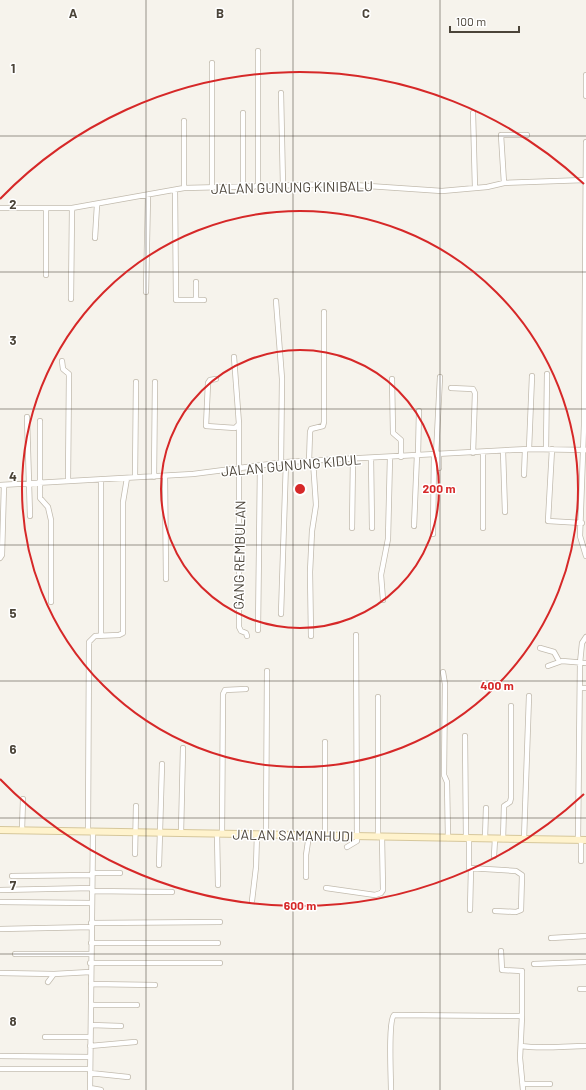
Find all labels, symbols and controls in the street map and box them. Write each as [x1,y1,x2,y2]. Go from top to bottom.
text: A [69,5,78,21]
text: B [216,5,224,21]
text: C [362,5,370,21]
scale bar [450,8,519,34]
text: 100 m [456,14,486,28]
text: 1 [11,60,15,76]
street label: JALAN GUNUNG KINIBALU [211,177,373,197]
text: 2 [9,196,17,212]
text: 3 [9,332,17,348]
street label: JALAN GUNUNG KIDUL [220,450,362,480]
text: 4 [9,468,17,484]
text: 200 m [423,481,455,495]
centre of rings [293,482,307,496]
street label: GANG REMBULAN [230,500,248,610]
text: 5 [9,605,17,621]
text: 400 m [480,678,514,692]
text: 6 [10,741,17,757]
street label: JALAN SAMANHUDI [232,825,354,845]
text: 7 [10,877,17,893]
text: 600 m [284,898,316,912]
text: 8 [9,1013,17,1029]

